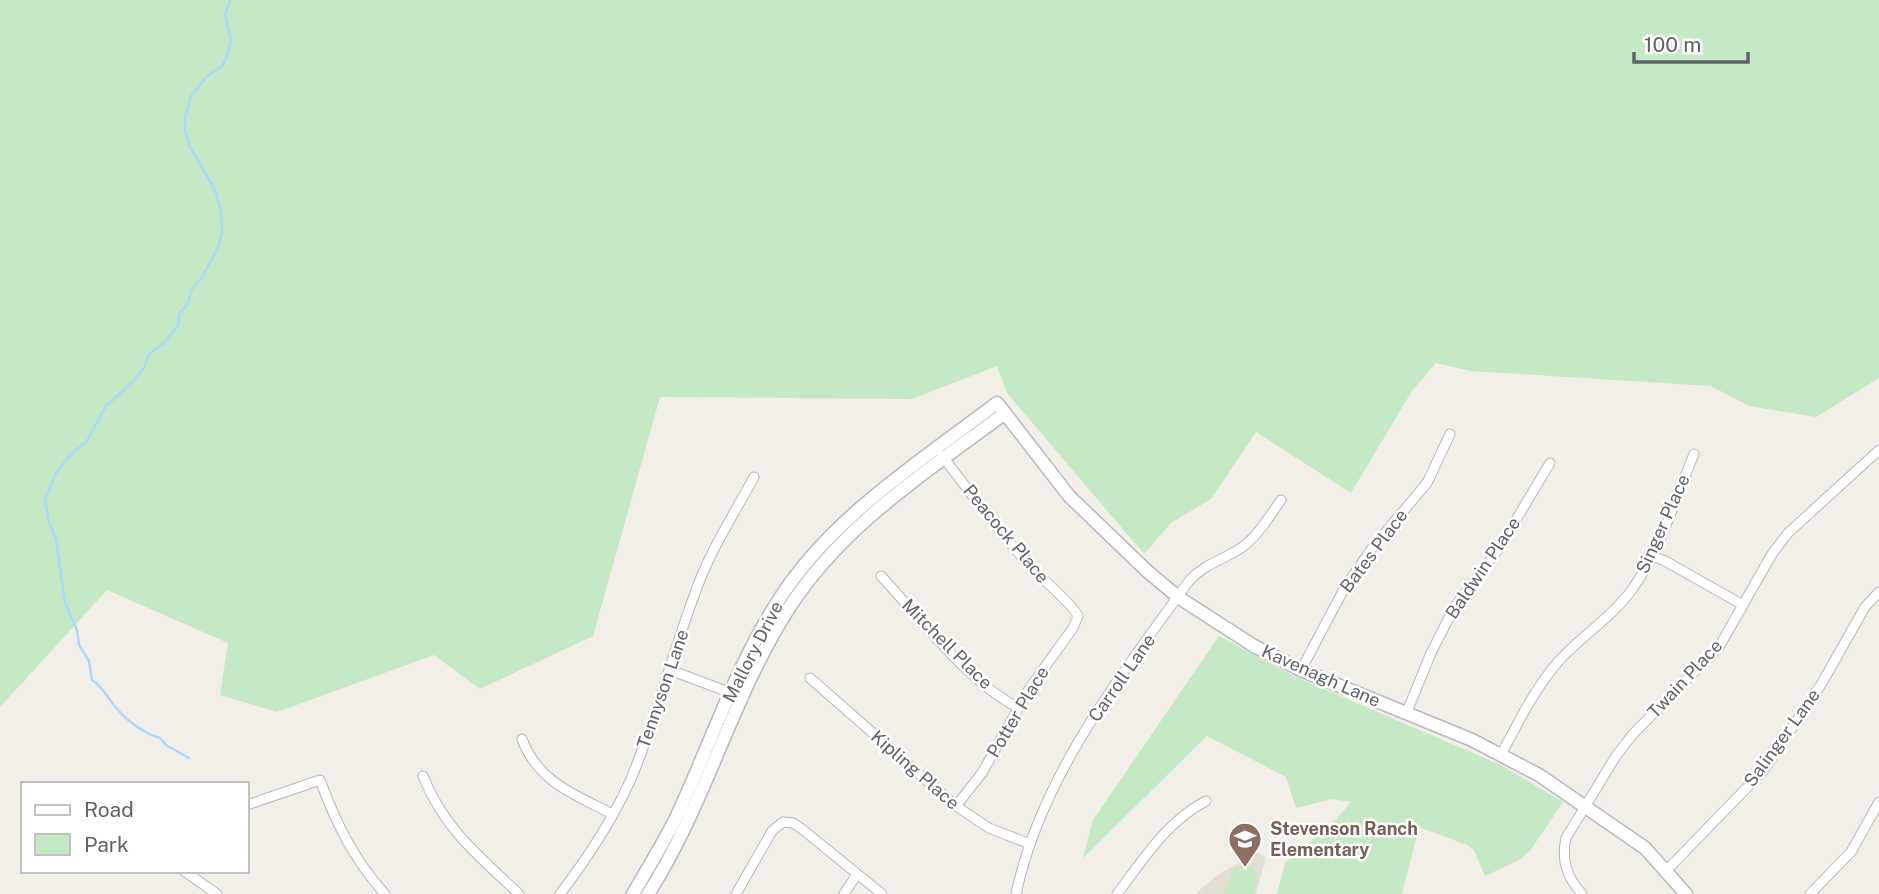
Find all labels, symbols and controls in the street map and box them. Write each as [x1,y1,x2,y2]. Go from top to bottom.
scale bar [1634,21,1748,65]
text: 100 m [1644,32,1701,57]
street label: Singer Place [1631,471,1694,577]
street label: Peacock Place [959,480,1054,587]
street label: Bates Place [1336,505,1412,596]
street label: Baldwin Place [1441,513,1524,622]
street label: Mitchell Place [898,594,997,693]
street label: Mallory Drive [718,598,787,706]
street label: Tennyson Lane [632,627,693,751]
street label: Carroll Lane [1084,630,1159,726]
street label: Twain Place [1643,635,1726,722]
street label: Kavenagh Lane [1259,640,1384,711]
street label: Potter Place [982,663,1053,761]
street label: Salinger Lane [1739,685,1824,791]
street label: Kipling Place [867,726,964,814]
legend [21,782,248,873]
text: Road [84,797,134,822]
place label: Stevenson Ranch Elementary [1270,818,1418,860]
school or university icon: Stevenson Ranch Elementary [1226,820,1264,869]
text: Park [84,832,129,857]

